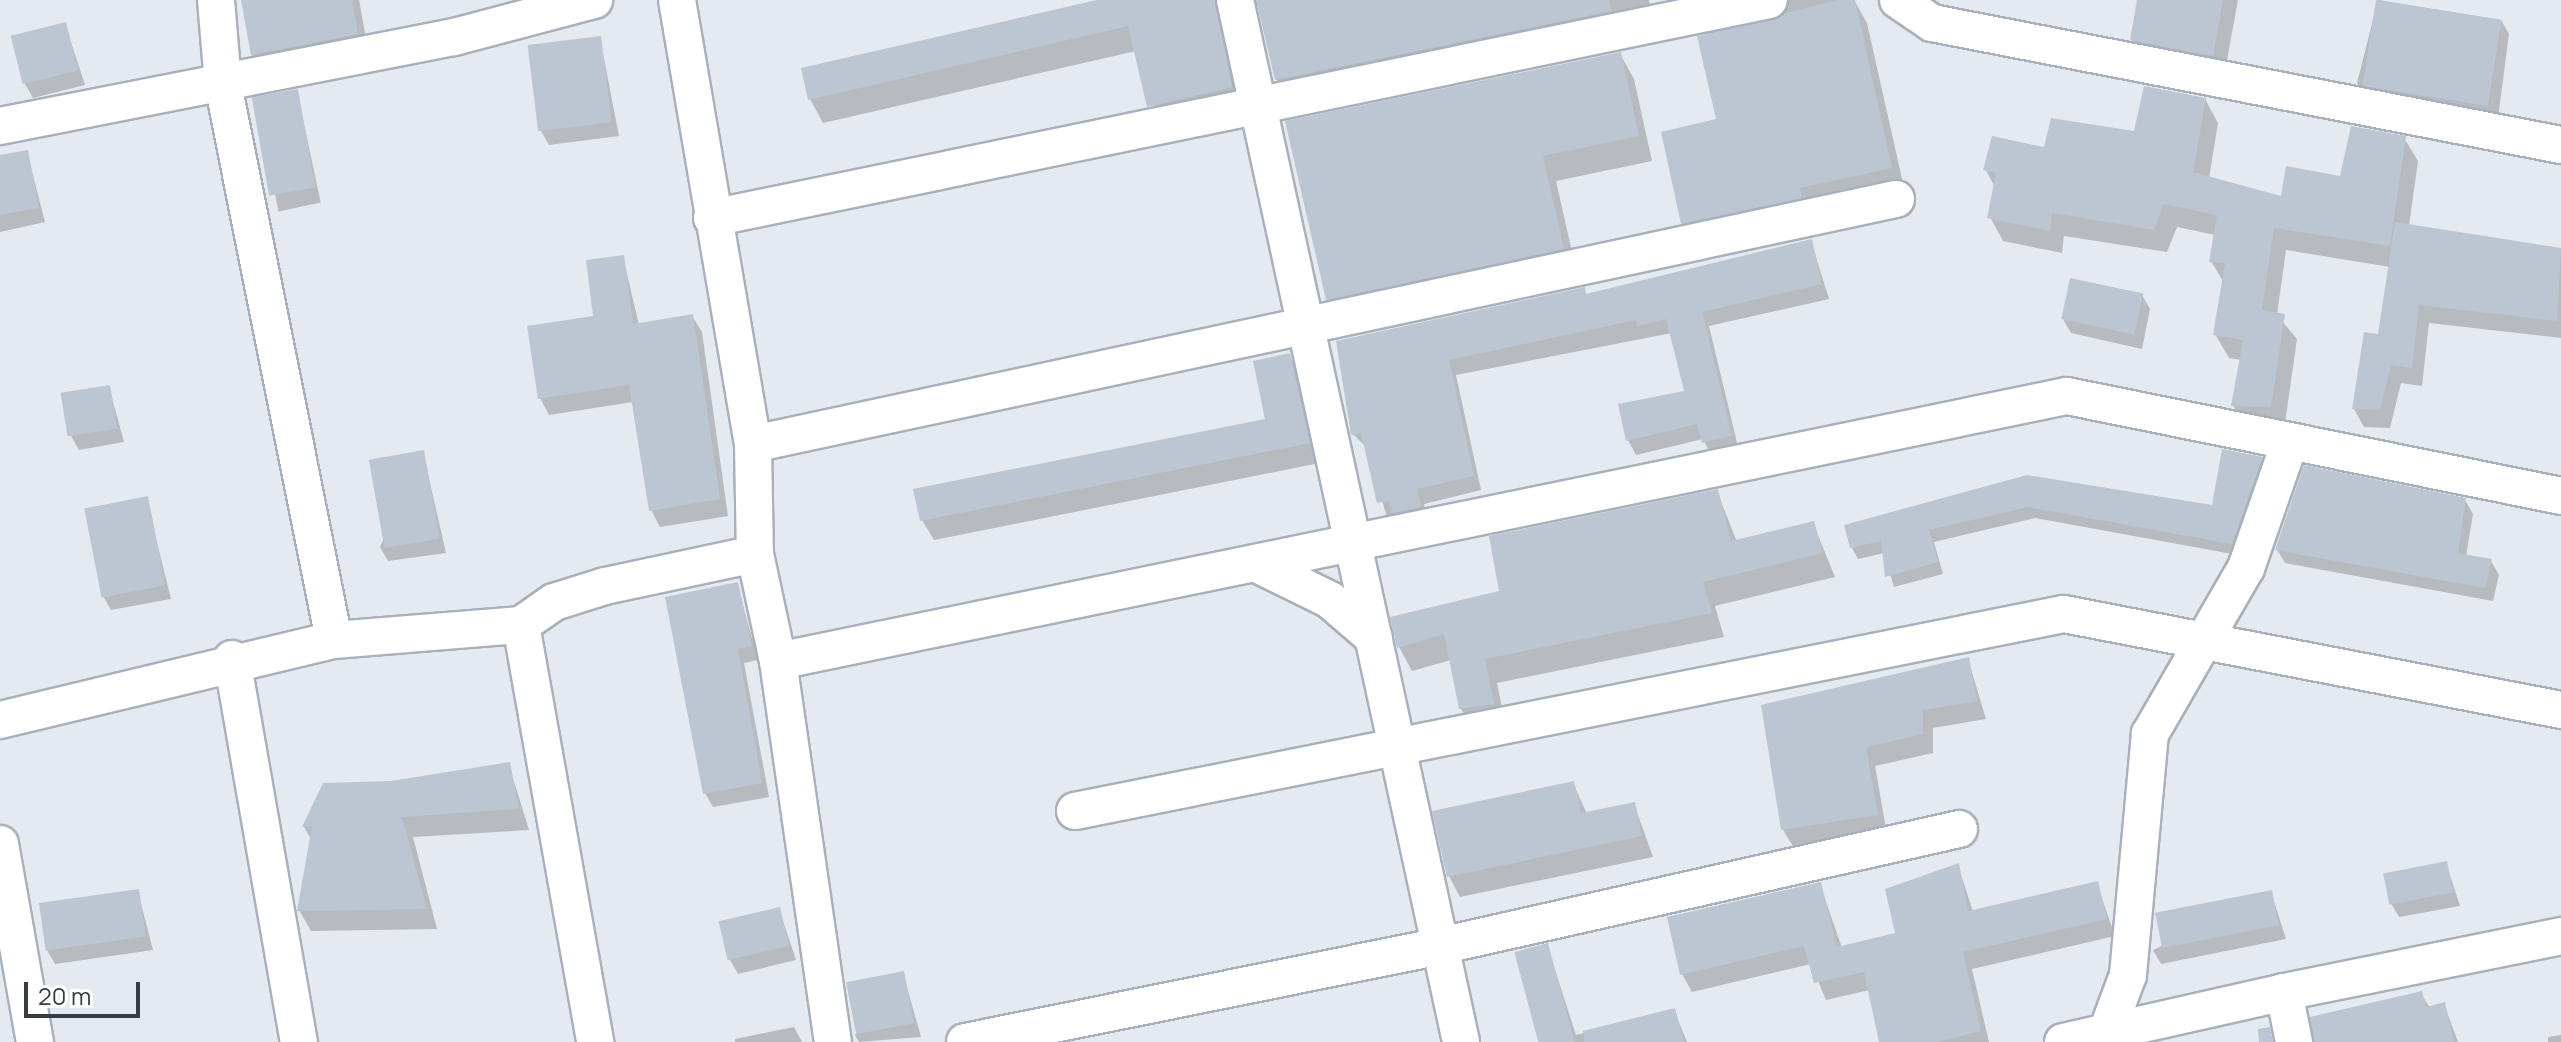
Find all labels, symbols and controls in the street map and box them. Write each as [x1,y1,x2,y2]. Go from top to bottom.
scale bar [28,966,144,1016]
text: 20 m [38,979,91,1012]

